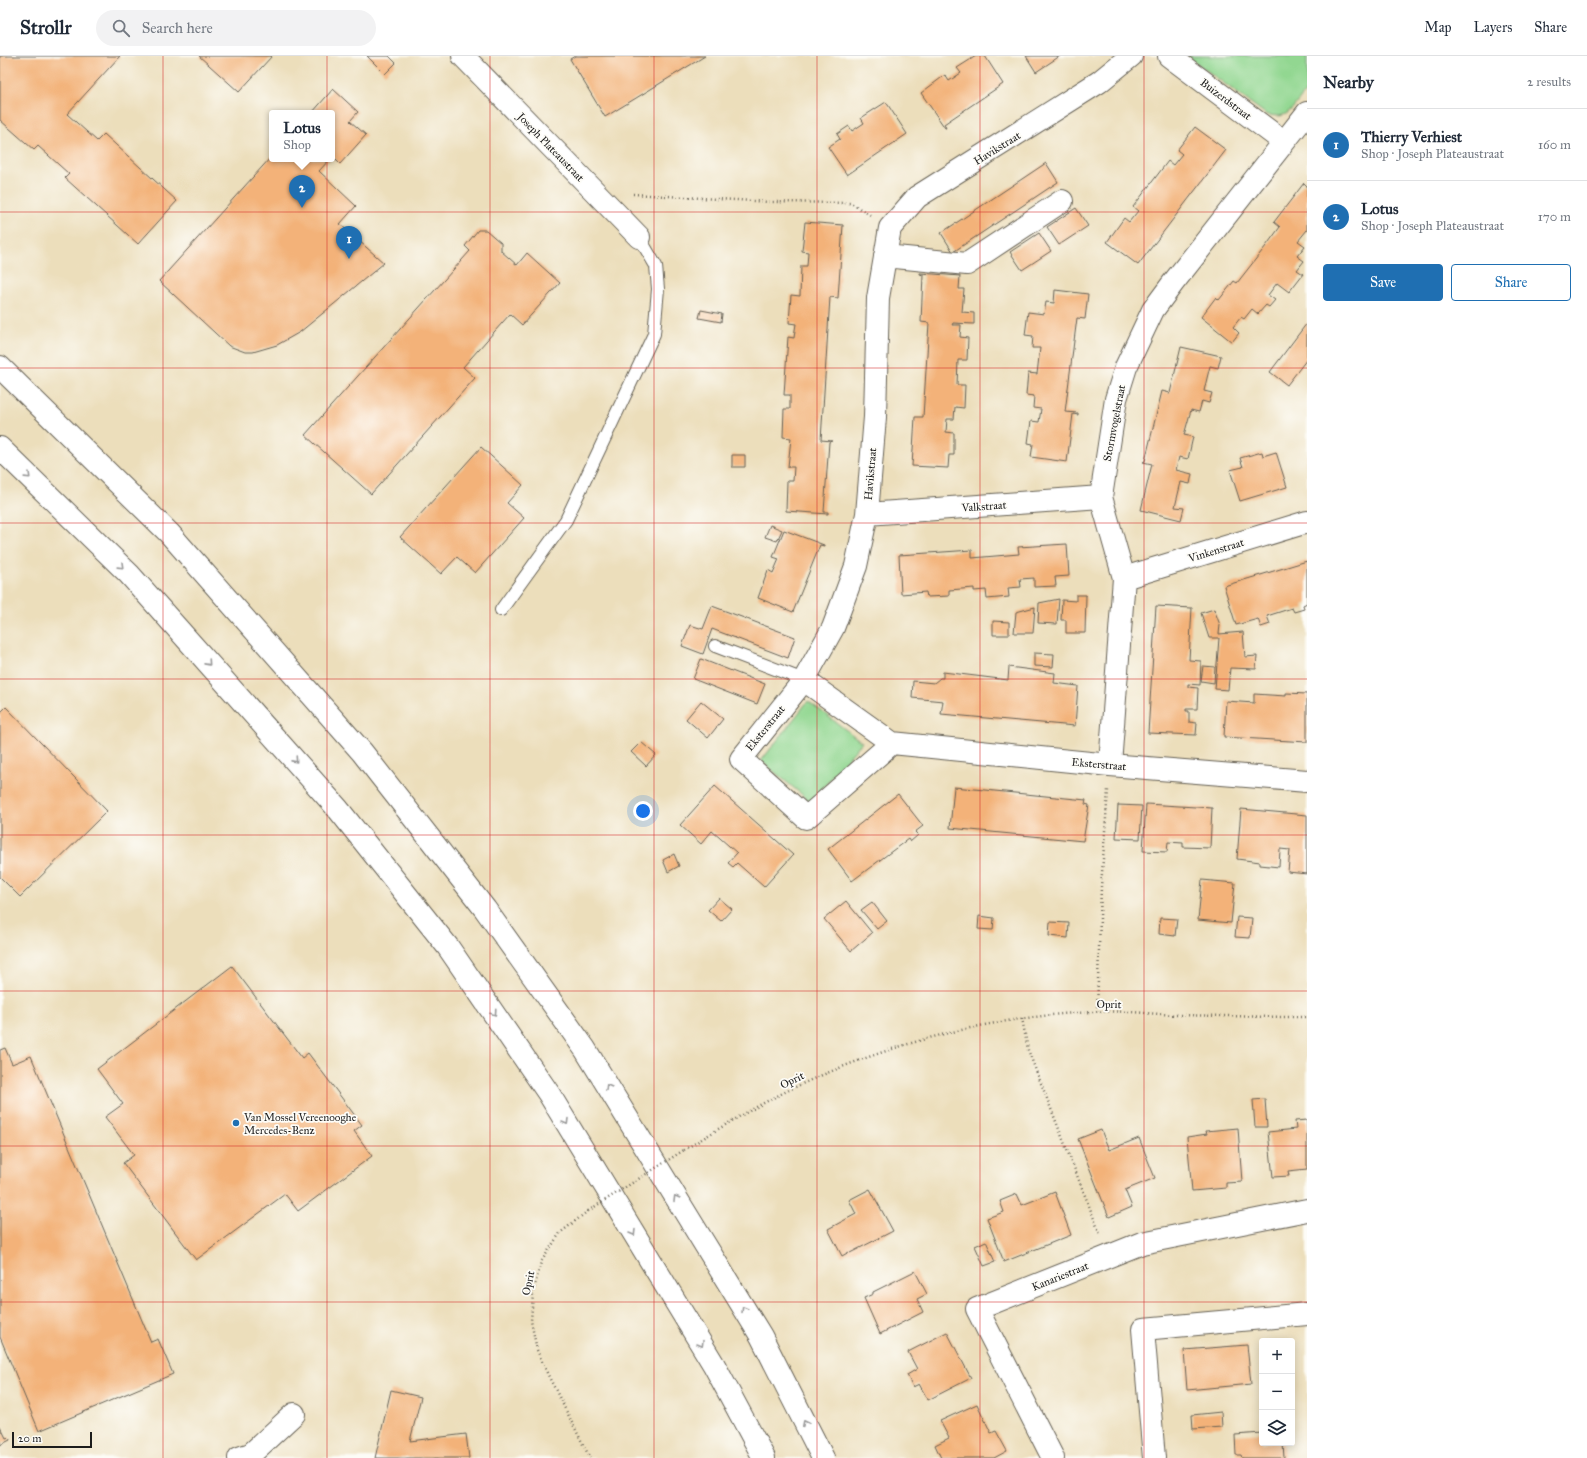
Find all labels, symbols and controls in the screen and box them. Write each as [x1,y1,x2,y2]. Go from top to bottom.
search box [96,10,376,46]
text: Strollr [20,16,72,39]
icon: search [110,17,132,39]
text: Search here [142,19,213,37]
text: Map [1424,19,1452,36]
text: Layers [1474,19,1512,36]
text: Share [1534,19,1567,36]
text: Nearby [1323,72,1374,93]
text: 2 results [1527,74,1571,90]
street label: Buizerdstraat [1198,76,1254,123]
popup [269,110,335,162]
street label: Joseph Plateaustraat [513,110,587,185]
text: Lotus [283,119,321,137]
text: Thierry Verhiest [1361,128,1462,146]
street label: Havikstraat [971,129,1023,168]
text: Shop [283,137,311,153]
text: 1 [1333,137,1339,153]
text: 160 m [1538,137,1571,153]
text: Shop · Joseph Plateaustraat [1361,146,1504,162]
pin: 2 [289,175,315,208]
text: Lotus [1361,200,1399,218]
text: 2 [1333,209,1339,225]
text: 170 m [1538,209,1571,225]
text: Shop · Joseph Plateaustraat [1361,218,1504,234]
pin: 1 [336,226,362,259]
button: Save [1323,264,1443,301]
button: Share [1451,264,1571,301]
street label: Stormvogelstraat [1101,384,1128,462]
street label: Havikstraat [862,447,879,501]
one-way arrow [23,471,31,478]
street label: Valkstraat [960,498,1007,515]
street label: Vinkenstraat [1186,536,1246,565]
one-way arrow [116,562,124,569]
one-way arrow [203,658,211,666]
street label: Eksterstraat [743,703,788,754]
one-way arrow [290,755,297,763]
street label: Eksterstraat [1071,756,1127,773]
your location [633,801,653,821]
street label: Oprit [1096,998,1122,1011]
one-way arrow [489,1009,496,1016]
street label: Oprit [778,1069,806,1092]
one-way arrow [606,1084,613,1091]
place label: Van Mossel Vereenooghe Mercedes-Benz [243,1111,357,1137]
marker: Van Mossel Vereenooghe Mercedes-Benz [231,1118,241,1128]
one-way arrow [561,1118,568,1125]
one-way arrow [673,1195,681,1202]
one-way arrow [629,1229,636,1236]
street label: Kanariestraat [1030,1259,1091,1294]
street label: Oprit [520,1270,537,1297]
one-way arrow [741,1306,748,1313]
map controls [1259,1338,1295,1446]
button: + [1259,1338,1295,1374]
one-way arrow [696,1340,703,1347]
button: − [1259,1374,1295,1410]
button: layers [1259,1410,1295,1446]
one-way arrow [802,1420,810,1428]
scale bar [12,1430,92,1449]
text: 20 m [18,1432,41,1445]

